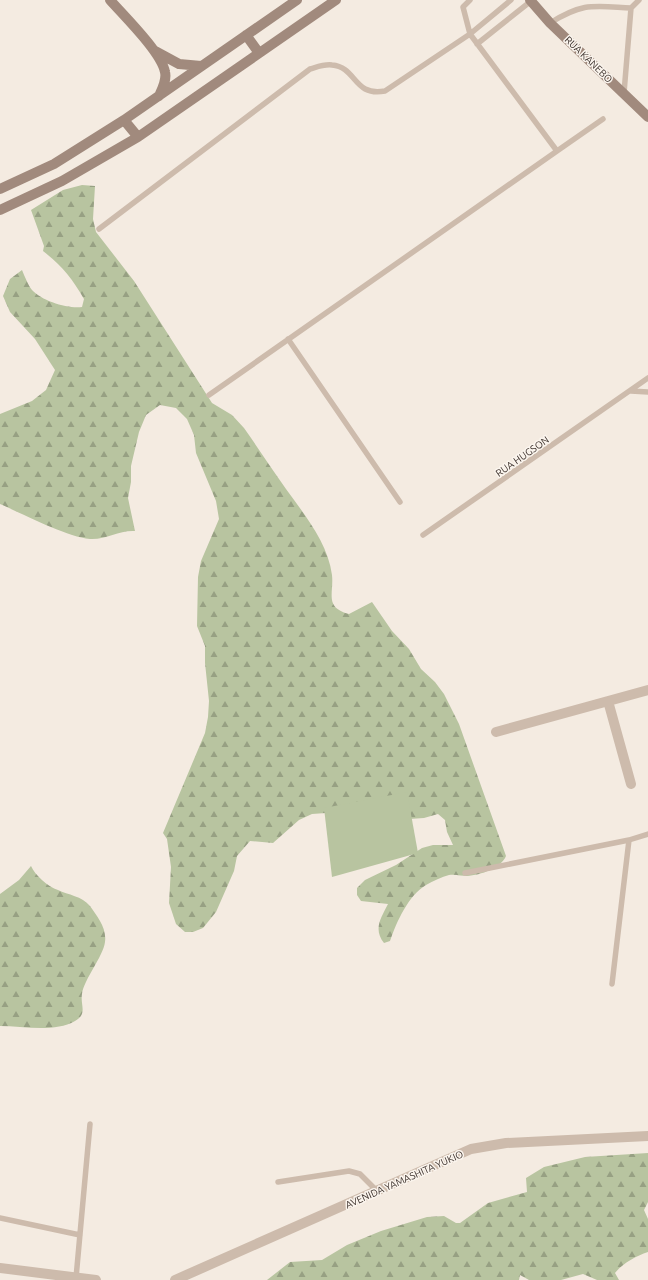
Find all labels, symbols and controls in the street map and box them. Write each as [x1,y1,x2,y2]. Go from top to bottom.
street label: RUA KANEBO [563,34,615,85]
street label: RUA HUGSON [494,434,551,479]
street label: AVENIDA YAMASHITA YUKIO [344,1148,465,1210]

